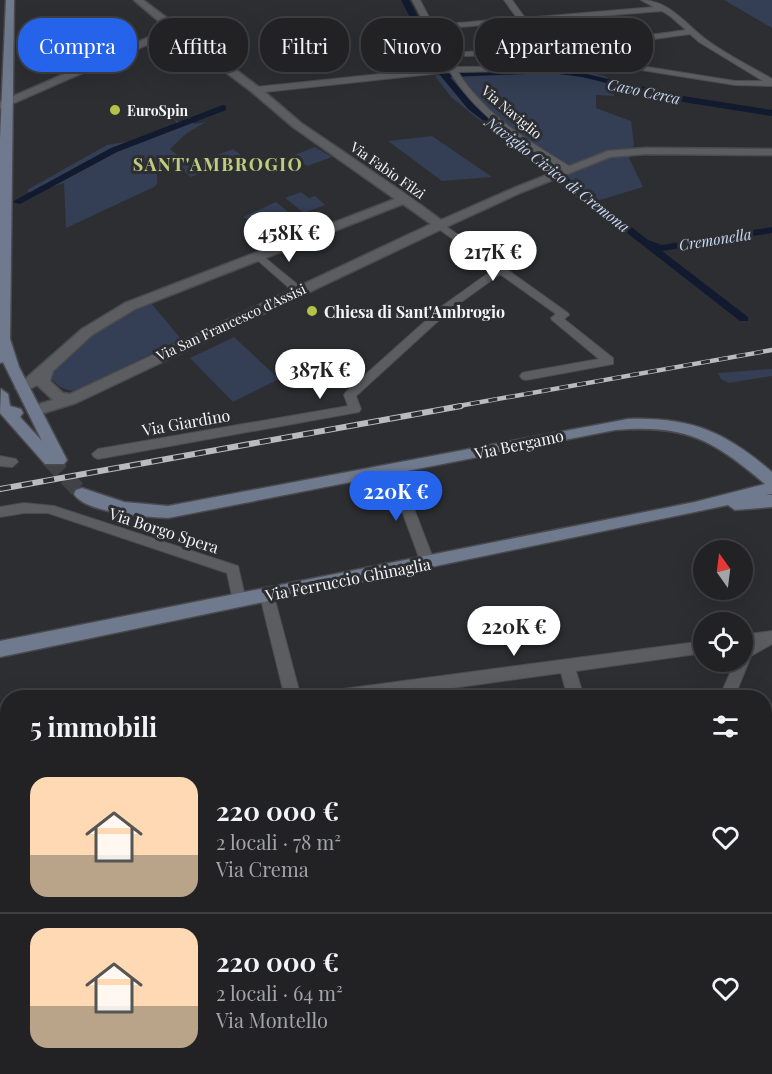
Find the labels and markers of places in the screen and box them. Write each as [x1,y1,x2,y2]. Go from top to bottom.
place label: EuroSpin [127,101,189,120]
marker: EuroSpin [108,103,122,117]
pin: 458K € [240,212,338,263]
pin: 217K € [444,231,542,282]
place label: Chiesa di Sant'Ambrogio [324,301,505,322]
marker: Chiesa di Sant'Ambrogio [305,304,319,318]
pin: 387K € [271,349,369,400]
pin: 220K € [347,471,445,522]
pin: 220K € [465,606,563,657]

